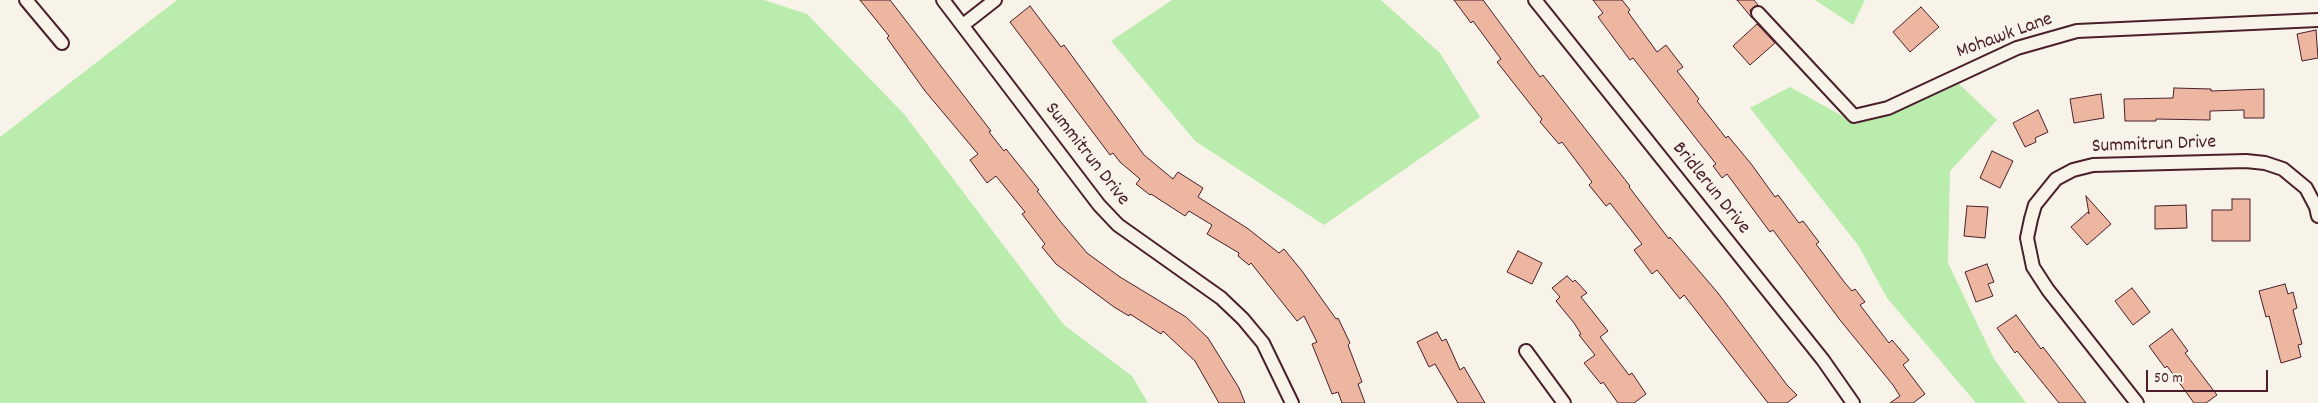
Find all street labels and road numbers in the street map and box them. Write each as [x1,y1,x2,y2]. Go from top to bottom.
street label: Mohawk Lane [1954,9,2056,65]
street label: Summitrun Drive [1038,99,1134,211]
street label: Summitrun Drive [2091,132,2217,160]
street label: Bridlerun Drive [1665,138,1755,240]

